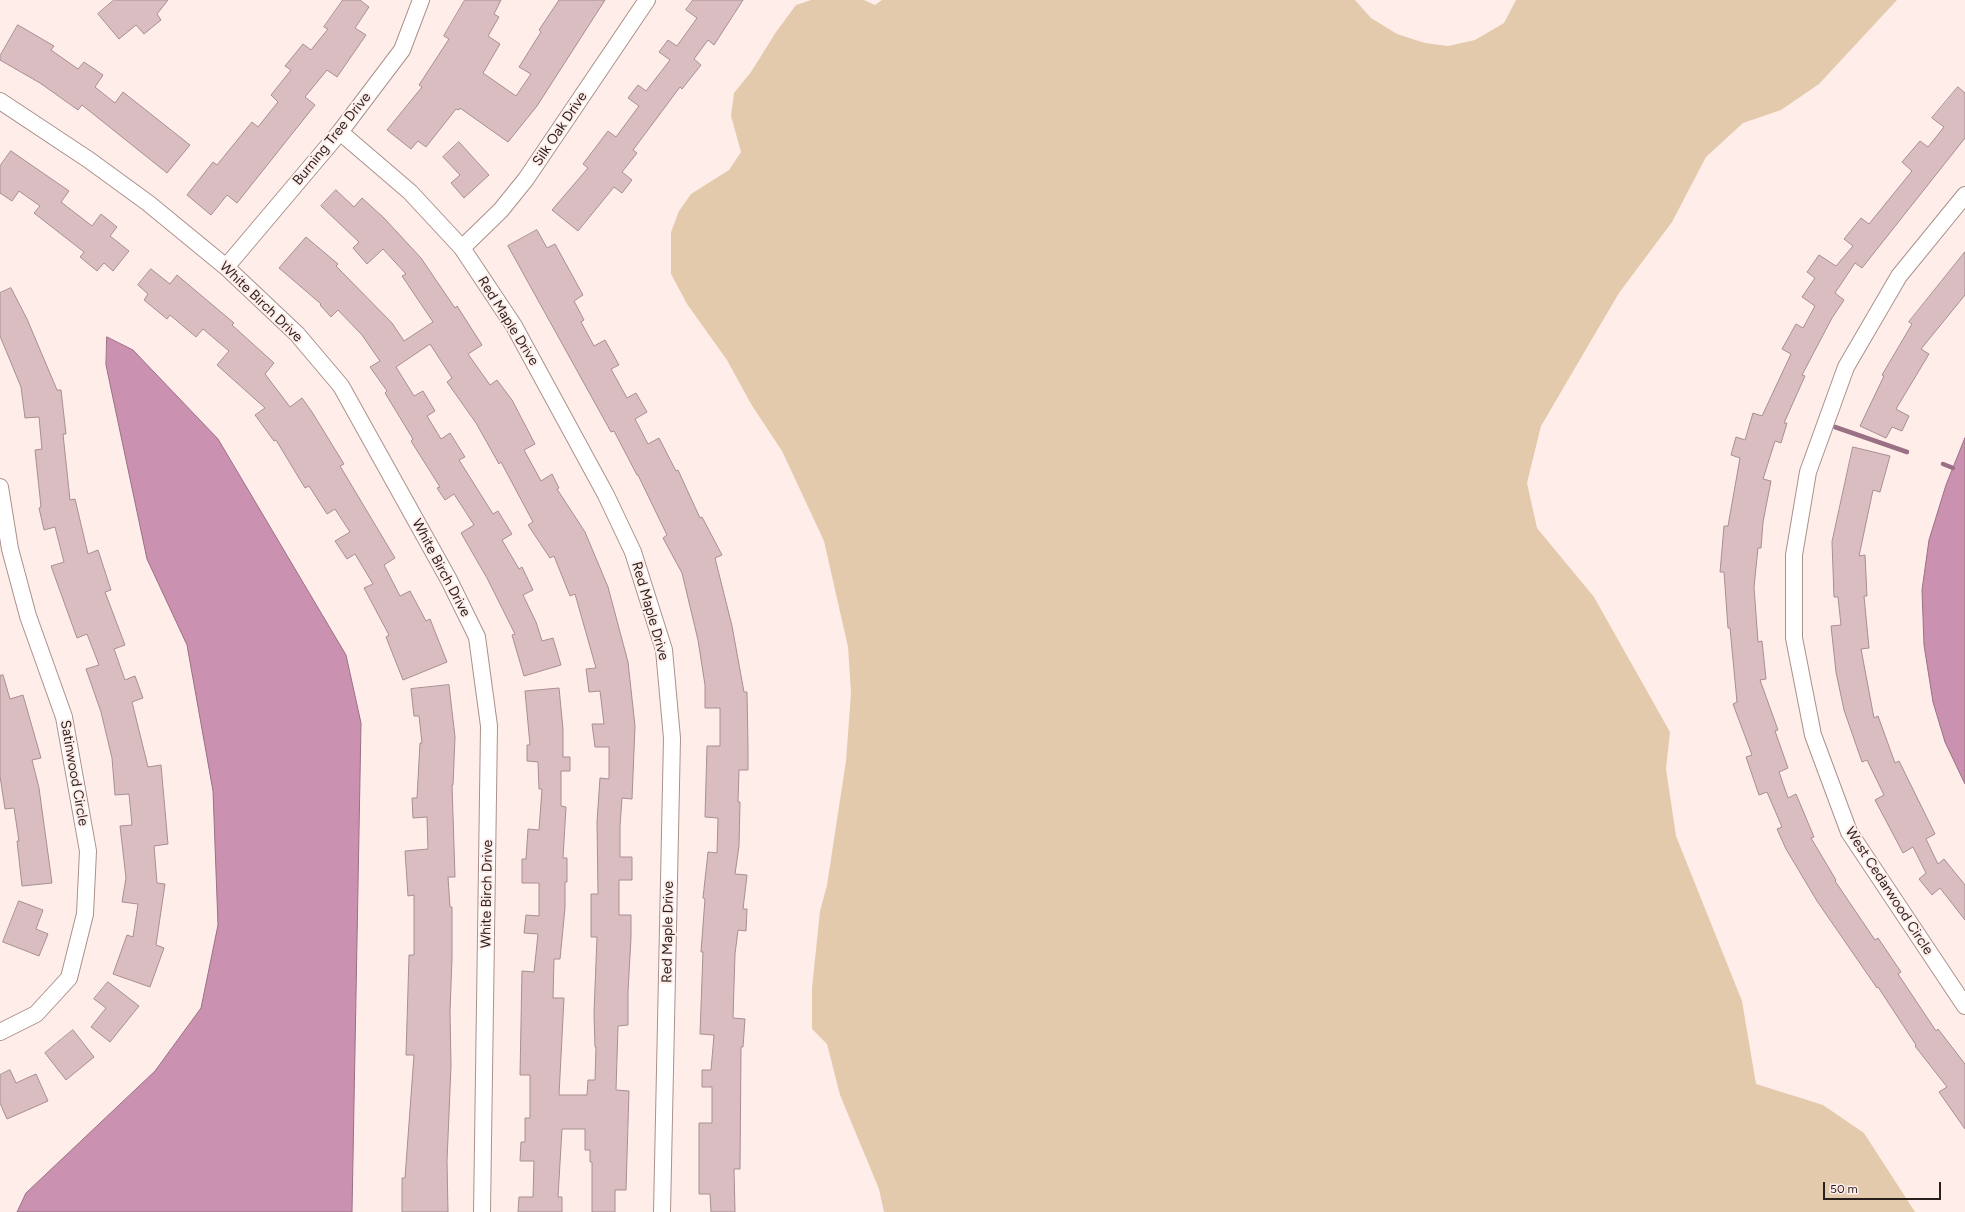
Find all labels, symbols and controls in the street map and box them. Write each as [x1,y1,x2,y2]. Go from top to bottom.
street label: Burning Tree Drive [289,89,375,189]
street label: Silk Oak Drive [529,89,591,169]
street label: White Birch Drive [216,258,306,346]
street label: Red Maple Drive [474,273,542,369]
street label: White Birch Drive [408,516,474,620]
street label: Red Maple Drive [628,560,672,662]
street label: Satinwood Circle [56,719,92,827]
street label: West Cedarwood Circle [1841,824,1937,958]
street label: White Birch Drive [478,840,496,948]
street label: Red Maple Drive [659,881,677,983]
scale bar [1825,1174,1943,1200]
text: 50 m [1830,1182,1858,1196]

